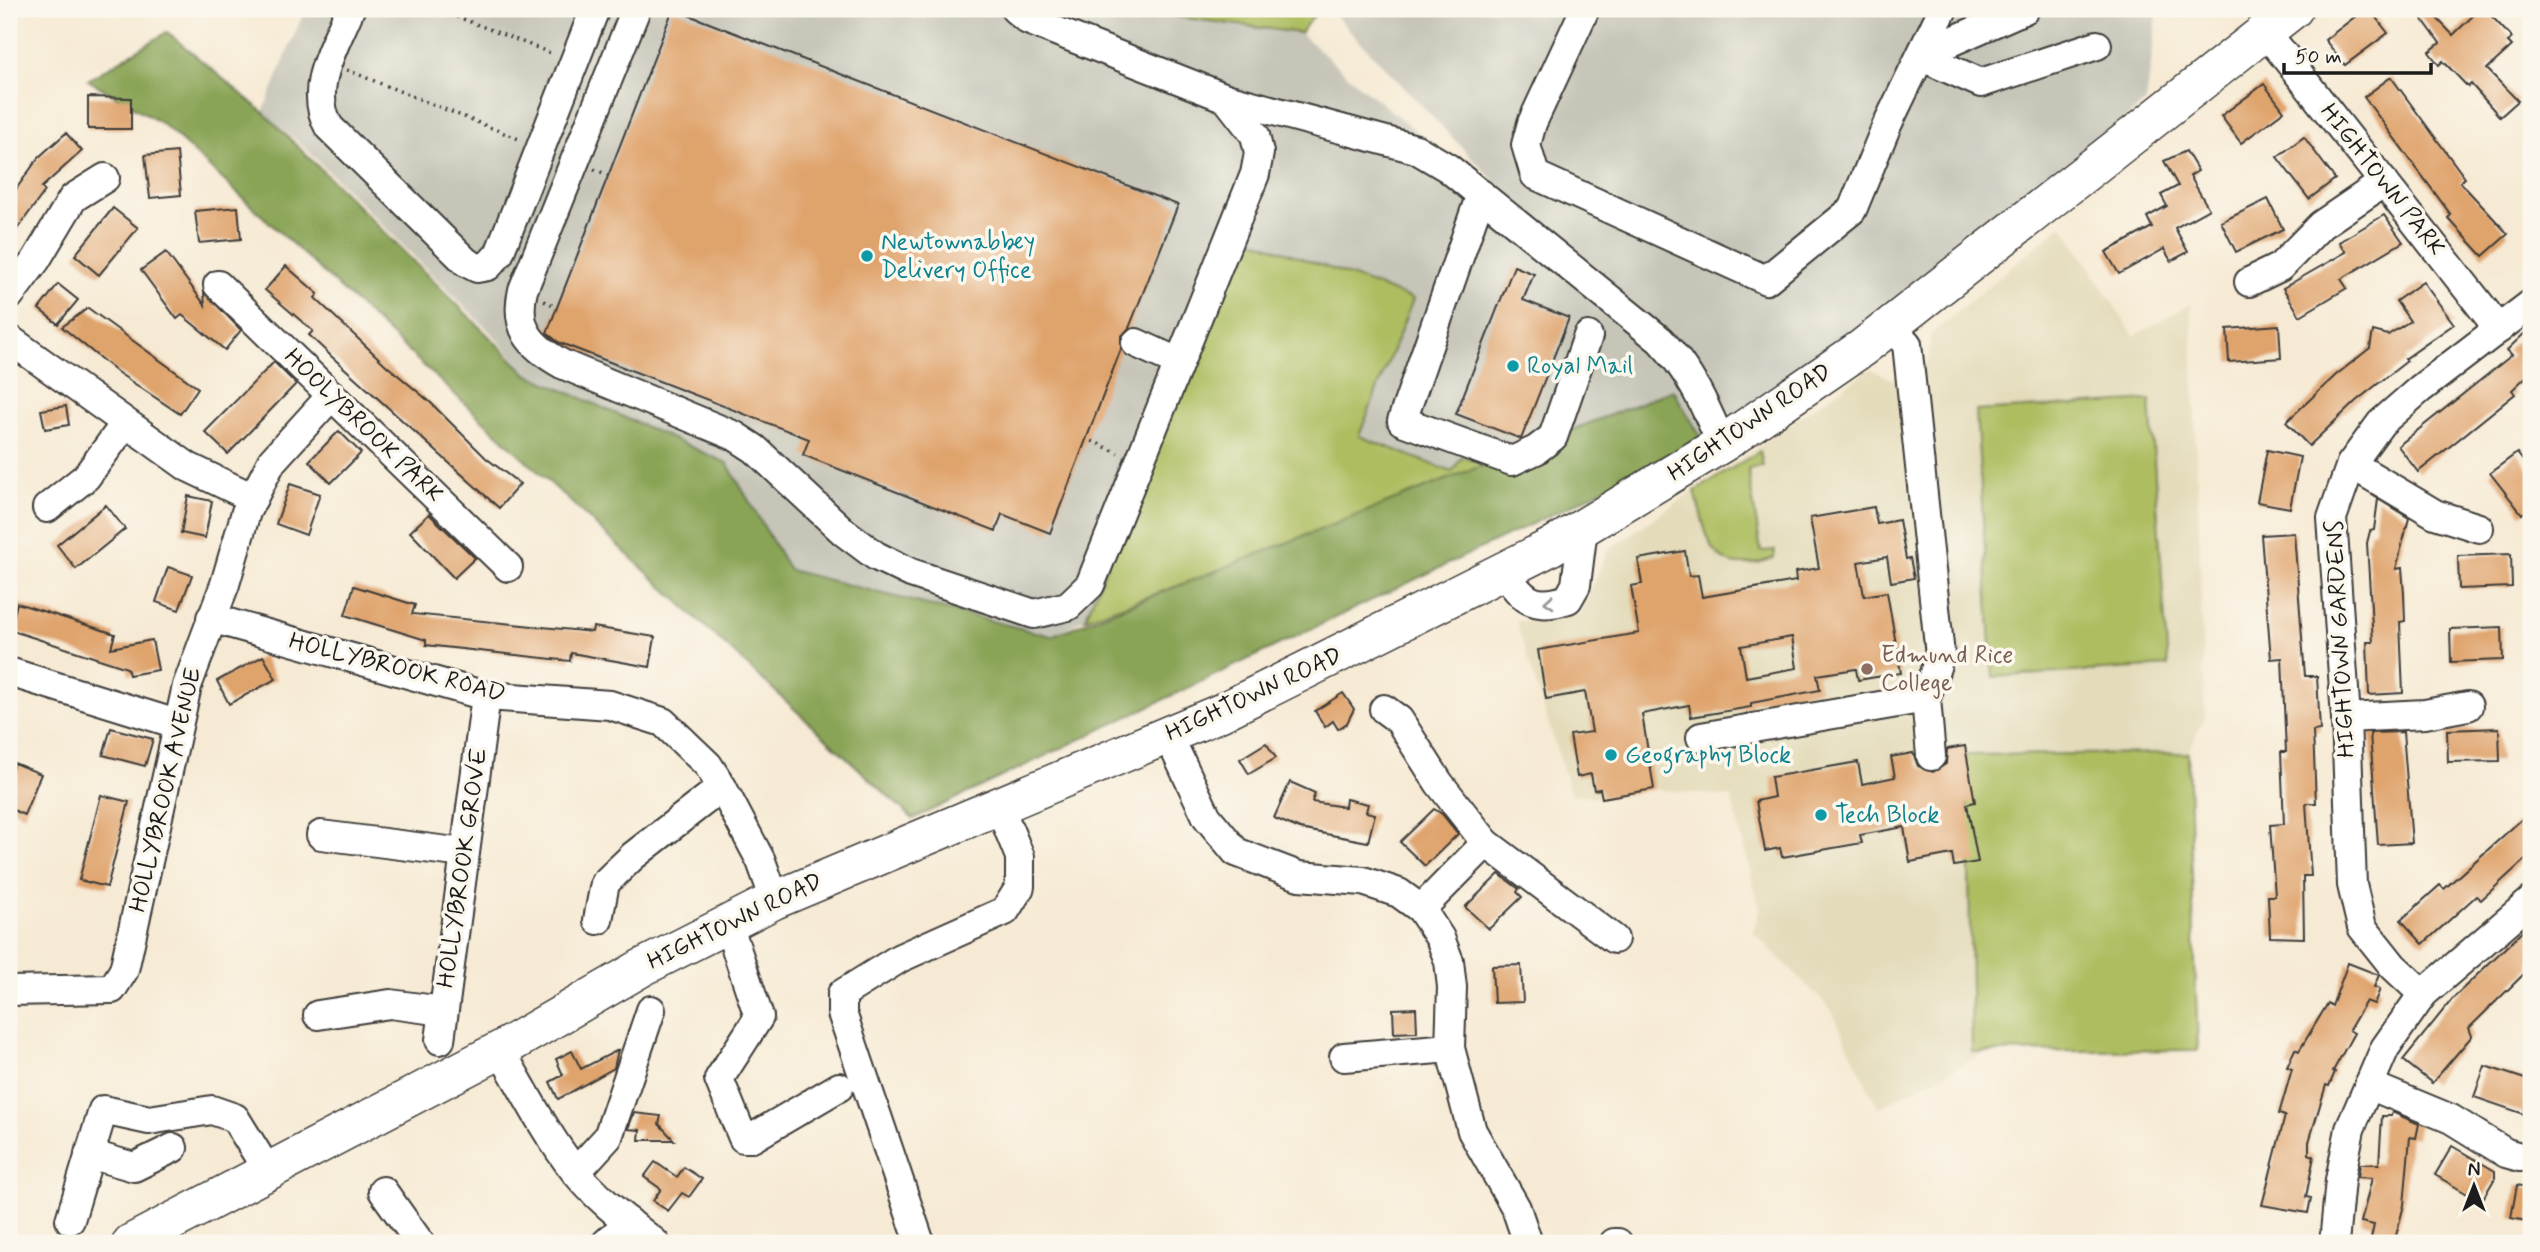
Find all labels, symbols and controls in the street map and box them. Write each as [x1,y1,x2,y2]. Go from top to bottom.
scale bar [2284,32,2432,76]
text: 50 m [2295,43,2342,71]
street label: HIGHTOWN PARK [2313,97,2451,263]
place label: Newtownabbey Delivery Office [881,227,1035,286]
marker: Newtownabbey Delivery Office [859,248,875,264]
street label: HOOLYBROOK PARK [277,342,449,510]
place label: Royal Mail [1527,351,1633,382]
street label: HIGHTOWN ROAD [1662,357,1838,489]
marker: Royal Mail [1505,358,1521,374]
street label: HIGHTOWN GARDENS [2319,519,2363,759]
one-way arrow [1543,594,1554,609]
street label: HOLLYBROOK ROAD [286,626,508,710]
place label: Edmund Rice College [1881,640,2013,699]
street label: HIGHTOWN ROAD [1161,641,1347,749]
marker: Edmund Rice College [1859,661,1875,677]
street label: HOLLYBROOK AVENUE [123,664,209,915]
place label: Geography Block [1625,740,1791,774]
street label: HOLLYBROOK GROVE [431,746,495,990]
marker: Geography Block [1603,747,1619,763]
place label: Tech Block [1835,800,1939,831]
marker: Tech Block [1813,807,1829,823]
street label: HIGHTOWN ROAD [642,866,828,978]
north arrow [2438,1150,2508,1220]
text: N [2468,1158,2480,1183]

